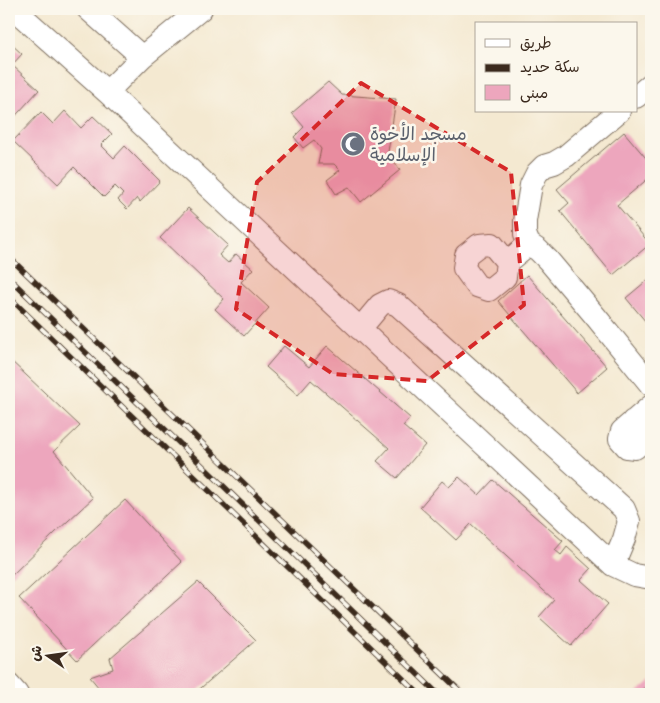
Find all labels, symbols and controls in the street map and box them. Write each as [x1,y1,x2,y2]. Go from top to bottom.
legend [475,22,638,112]
text: طريق [520,32,552,52]
text: سكة حديد [520,56,580,76]
text: مبنى [520,82,548,103]
place label: مسجد الأخوة الإسلامية [370,121,467,166]
mosque icon: مسجد الأخوة الإسلامية [340,131,366,157]
north arrow [22,630,72,680]
text: ش [24,643,46,663]

